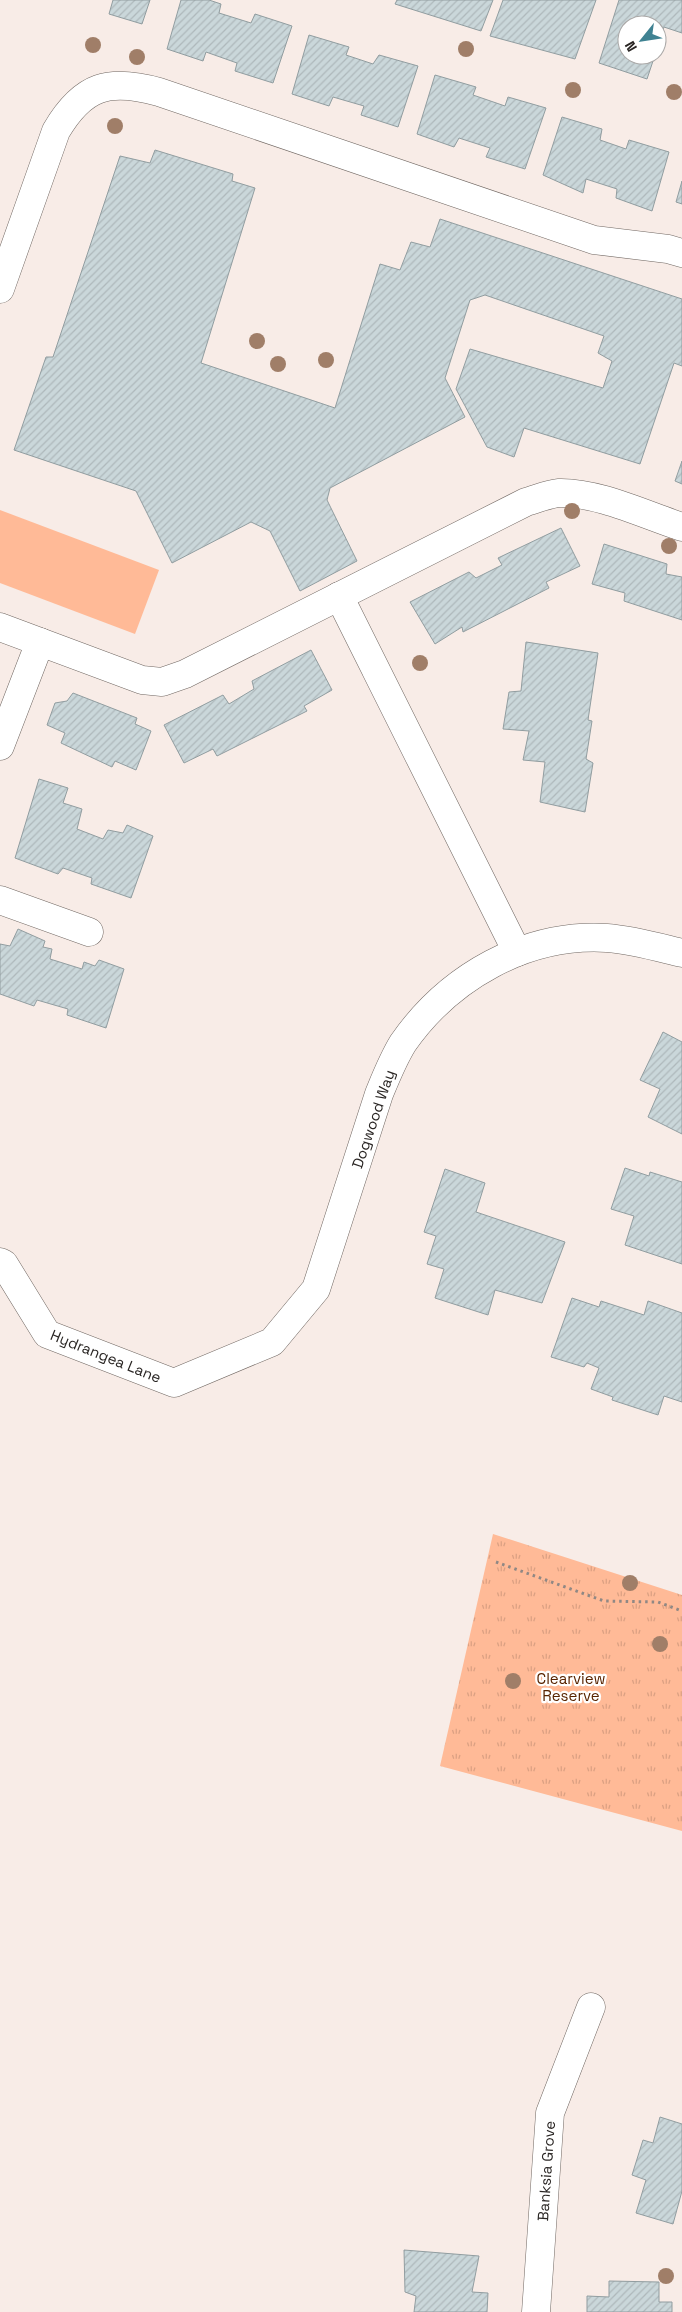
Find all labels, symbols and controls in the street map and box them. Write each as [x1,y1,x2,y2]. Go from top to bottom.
north arrow [617,15,667,65]
text: N [621,38,641,55]
street label: Dogwood Way [347,1067,399,1171]
street label: Hydrangea Lane [48,1325,164,1387]
park label: Clearview Reserve [537,1669,605,1705]
street label: Banksia Grove [533,2120,559,2222]

